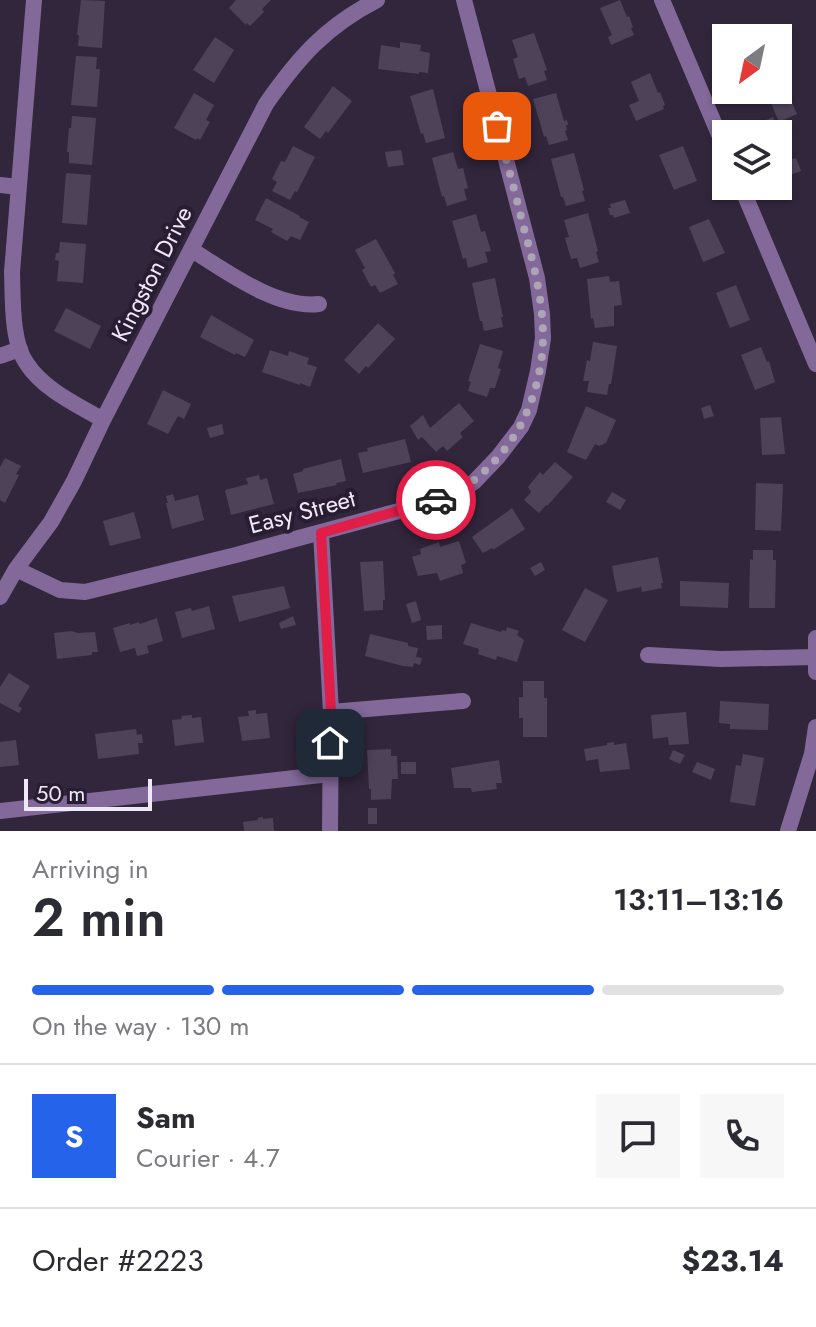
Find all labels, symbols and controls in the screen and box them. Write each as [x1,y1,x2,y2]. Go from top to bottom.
north arrow [712,24,792,104]
map controls [712,24,792,200]
pin [463,92,531,160]
icon: bag [475,104,519,148]
button: layers [712,120,792,200]
street label: Kingston Drive [102,200,201,348]
courier [396,460,476,540]
icon: car [414,478,458,522]
street label: Easy Street [245,480,359,543]
pin [296,709,364,777]
icon: home [308,721,352,765]
scale bar [24,775,152,811]
text: 50 m [36,777,85,809]
text: Arriving in [32,850,149,888]
text: 13:11–13:16 [613,878,784,921]
text: 2 min [32,880,165,956]
text: On the way · 130 m [32,1007,250,1045]
button: chat [596,1094,680,1178]
button: phone [700,1094,784,1178]
text: Sam [136,1096,196,1139]
text: S [65,1115,83,1158]
text: Courier · 4.7 [136,1139,280,1177]
text: Order #2223 [32,1239,204,1282]
text: $23.14 [682,1239,784,1282]

